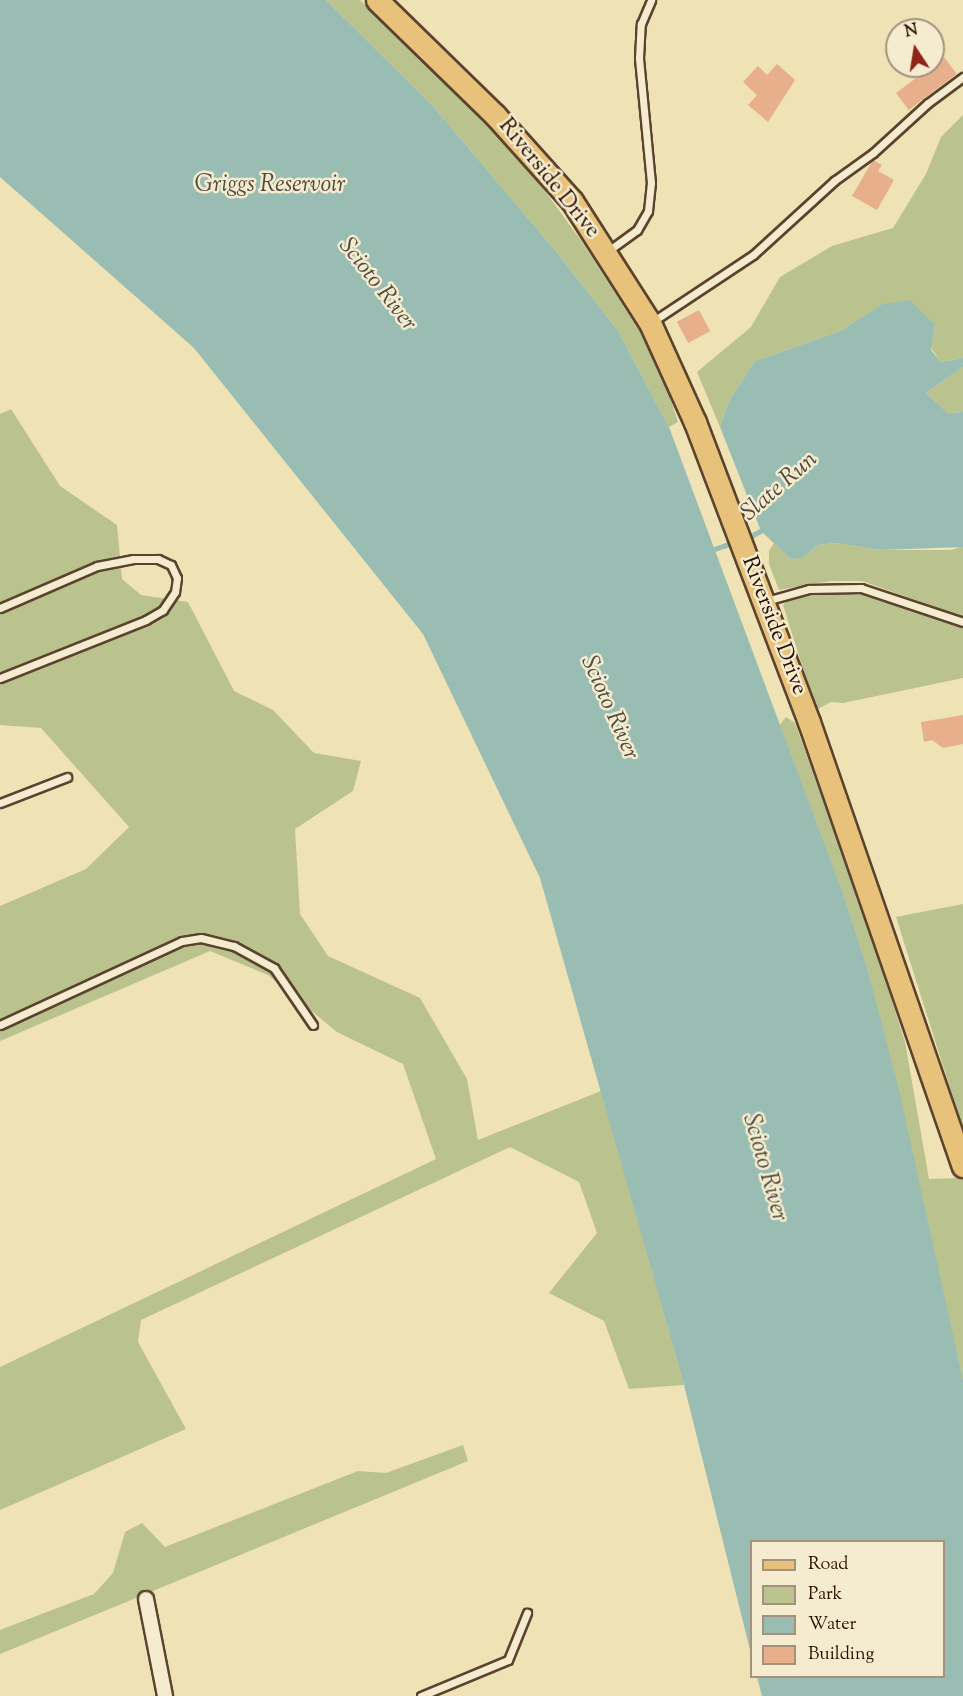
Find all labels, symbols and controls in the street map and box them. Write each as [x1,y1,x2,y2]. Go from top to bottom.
north arrow [885,18,945,78]
text: N [903,19,920,44]
street label: Riverside Drive [492,114,604,244]
water label: Griggs Reservoir [194,172,346,200]
water label: Scioto River [332,233,422,337]
water label: Slate Run [736,446,824,528]
street label: Riverside Drive [734,553,812,699]
water label: Scioto River [573,652,645,764]
water label: Scioto River [735,1111,793,1225]
legend [750,1540,945,1678]
text: Road [808,1552,848,1578]
text: Park [808,1582,842,1608]
text: Water [808,1612,856,1638]
text: Building [808,1642,874,1668]

